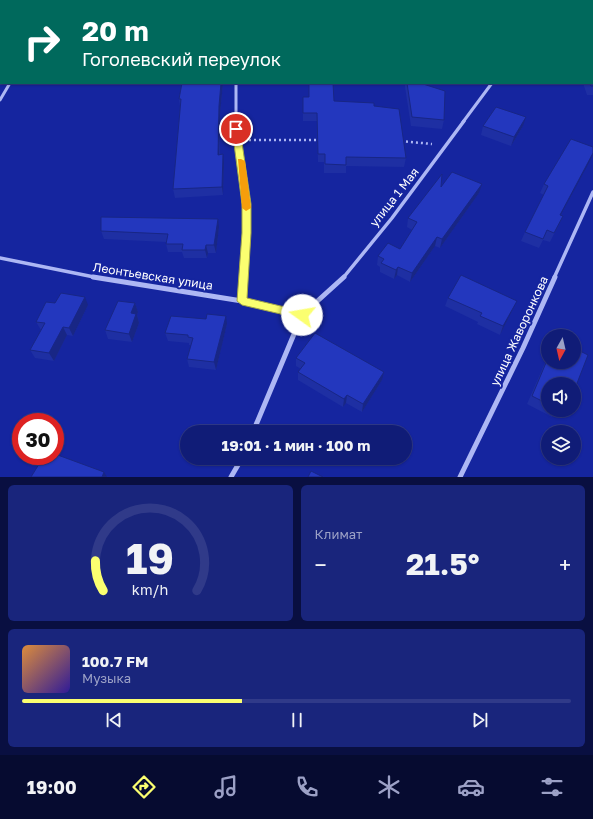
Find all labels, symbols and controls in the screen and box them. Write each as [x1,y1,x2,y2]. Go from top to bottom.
text: 20 m [82,14,149,47]
icon: right [16,16,68,68]
text: Гоголевский переулок [82,48,281,70]
pin [219,112,253,146]
icon: arrive [225,118,247,140]
street label: улица 1 Мая [366,164,422,230]
street label: Леонтьевская улица [92,259,214,293]
street label: улица Жаворонкова [487,274,551,388]
position arrow [281,294,323,336]
north arrow [541,329,581,369]
map controls [541,329,581,465]
button: sound [541,377,581,417]
speed limit sign: 30 [12,413,64,465]
button: layers [541,425,581,465]
text: 19:01 · 1 мин · 100 m [222,436,370,454]
text: Климат [315,526,362,542]
text: 19 [126,533,174,583]
text: 21.5° [406,546,479,582]
text: − [315,551,327,578]
text: + [559,551,571,578]
text: km/h [132,581,168,598]
text: 100.7 FM [82,652,148,670]
text: Музыка [82,670,131,686]
icon: previous [103,709,125,731]
icon: pause [286,709,308,731]
icon: next [469,709,491,731]
icon: directions [130,773,158,801]
icon: music [212,773,240,801]
icon: phone [293,773,321,801]
icon: climate [375,773,403,801]
icon: car [457,773,485,801]
icon: filters [538,773,566,801]
text: 19:00 [27,776,77,798]

